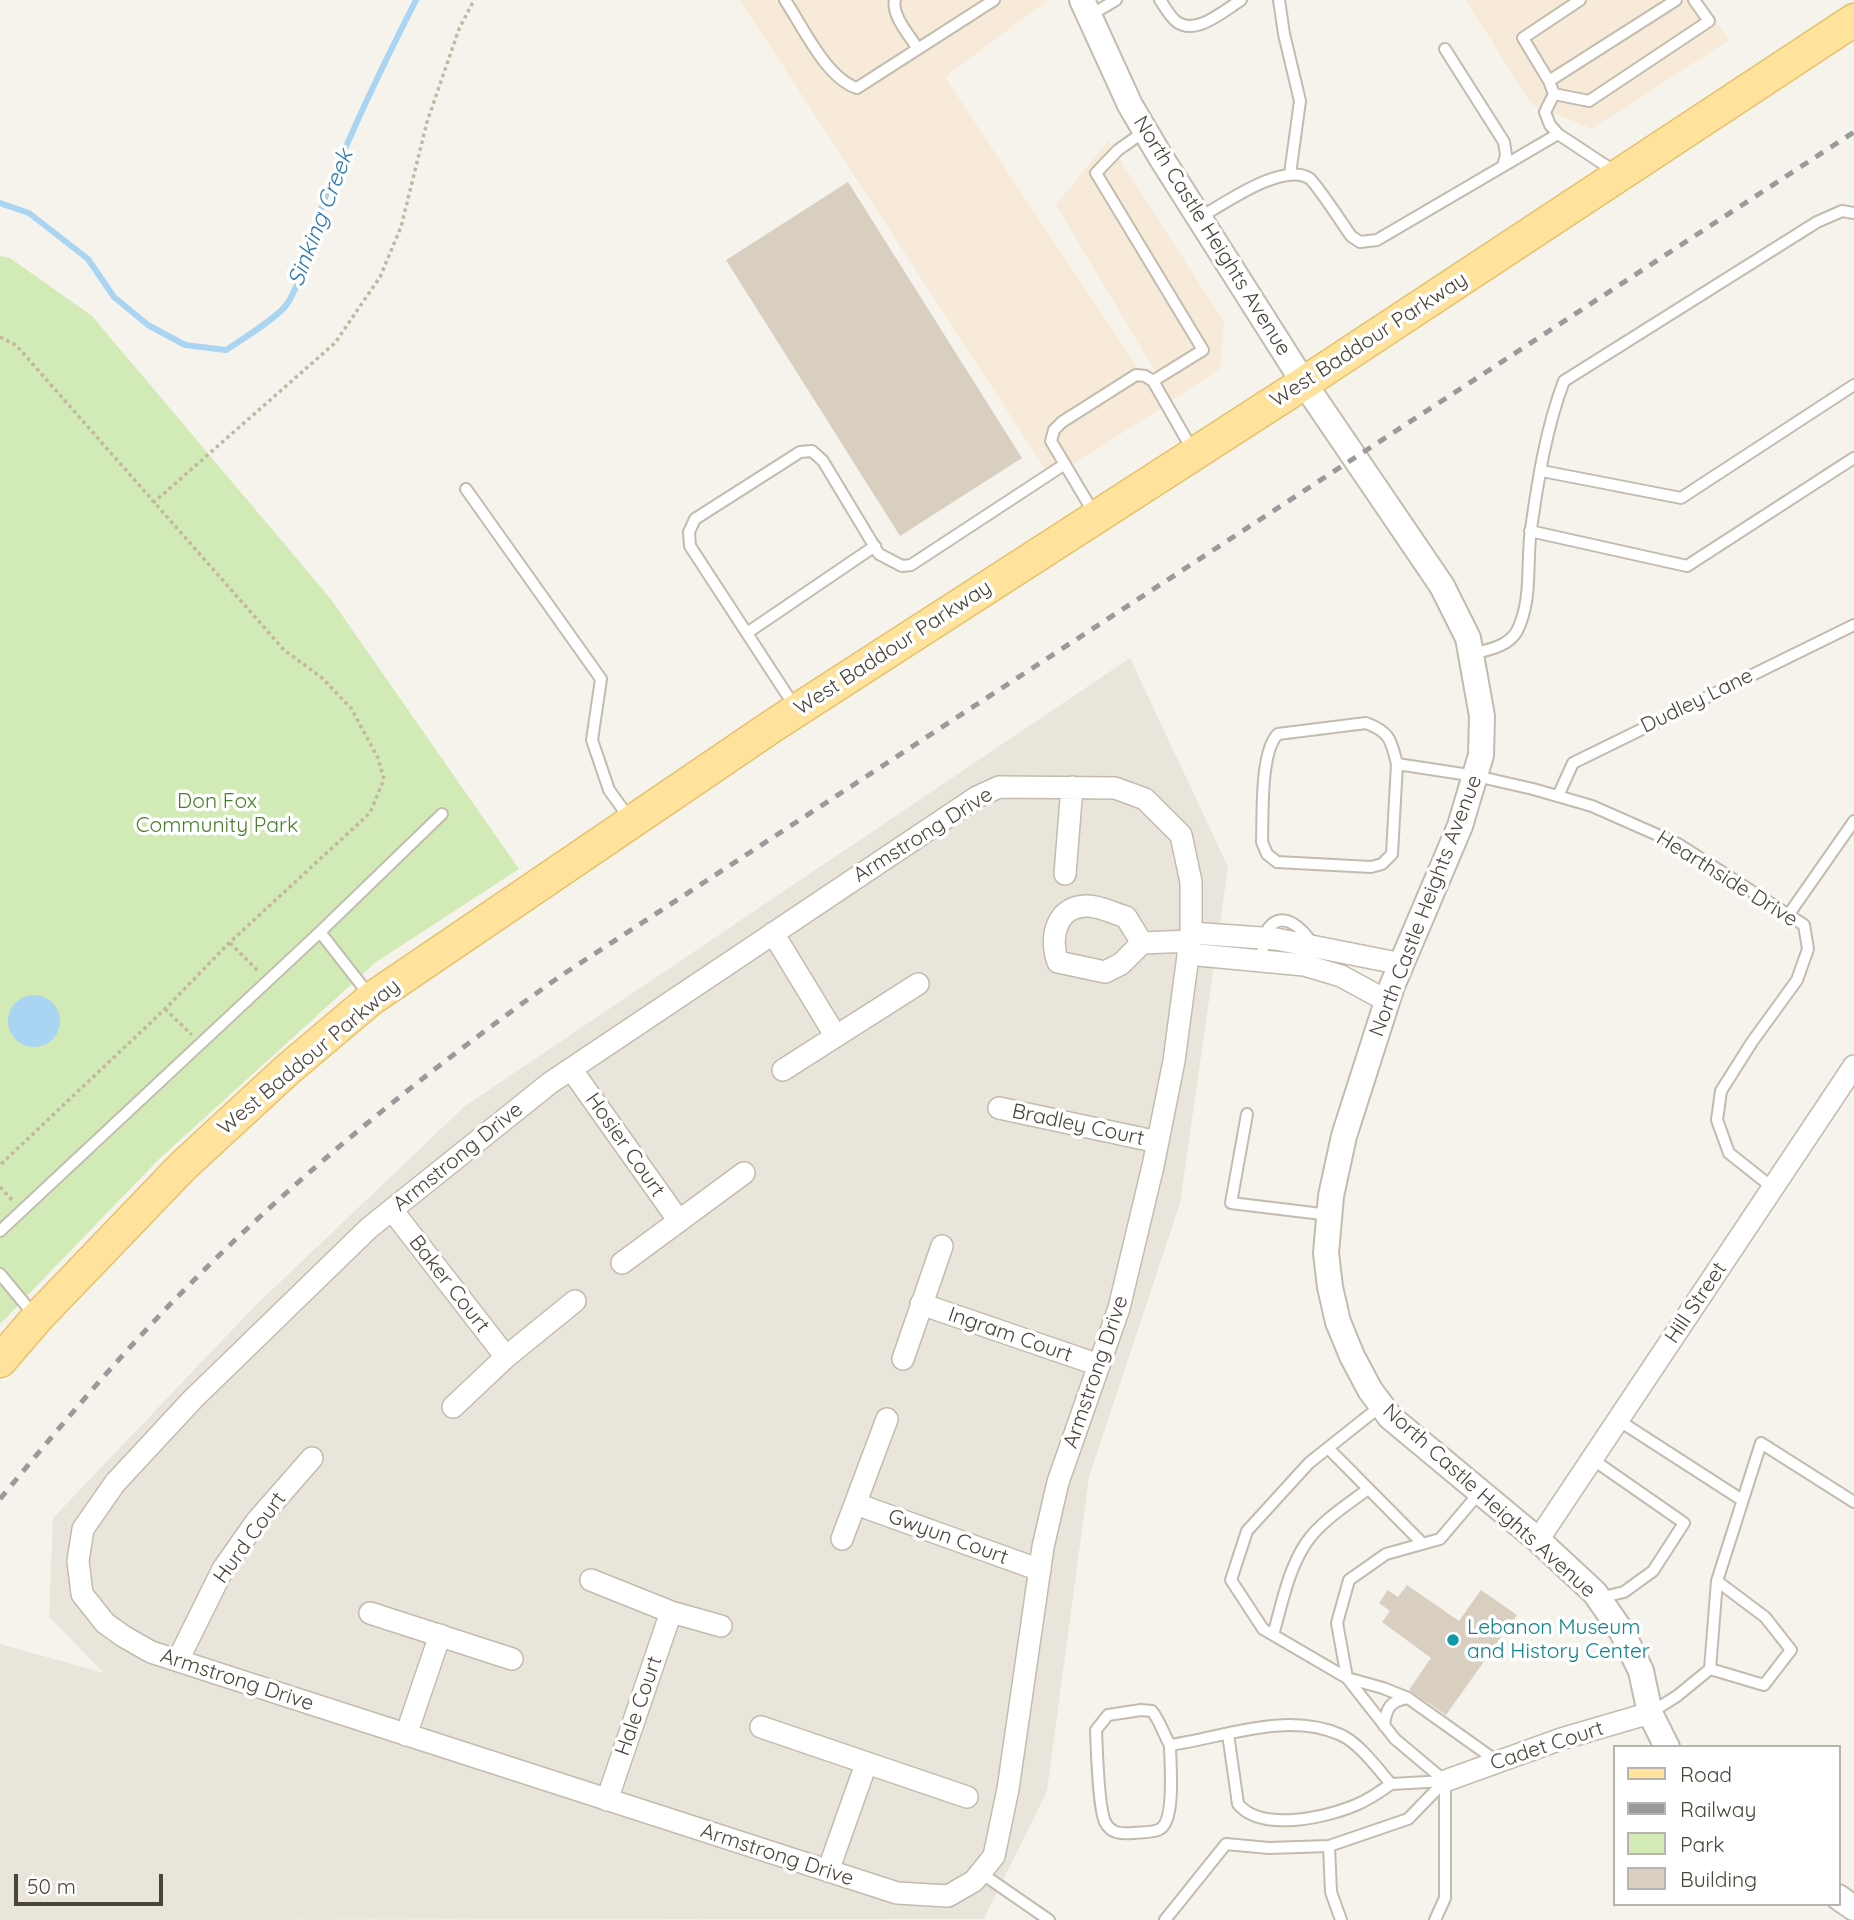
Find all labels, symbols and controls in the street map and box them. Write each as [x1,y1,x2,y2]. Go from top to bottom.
street label: North Castle Heights Avenue [1128,111,1296,361]
water label: Sinking Creek [282,146,360,290]
street label: West Baddour Parkway [1266,267,1472,413]
street label: West Baddour Parkway [790,575,996,721]
street label: Dudley Lane [1637,663,1757,739]
street label: North Castle Heights Avenue [1364,772,1488,1040]
street label: Armstrong Drive [849,782,997,888]
park label: Don Fox Community Park [136,789,298,839]
street label: Hearthside Drive [1652,825,1802,933]
street label: West Baddour Parkway [213,973,405,1141]
street label: Hosier Court [580,1088,670,1202]
street label: Armstrong Drive [388,1097,528,1217]
street label: Bradley Court [1010,1099,1146,1151]
street label: Baker Court [403,1230,495,1338]
street label: Hill Street [1660,1258,1732,1348]
street label: Armstrong Drive [1058,1292,1134,1452]
street label: Ingram Court [945,1302,1075,1368]
street label: North Castle Heights Avenue [1377,1399,1601,1603]
street label: Hurd Court [208,1487,292,1589]
street label: Gwyun Court [885,1504,1011,1570]
place label: Lebanon Museum and History Center [1467,1615,1650,1665]
marker: Lebanon Museum and History Center [1445,1632,1461,1648]
street label: Armstrong Drive [157,1643,317,1717]
street label: Hale Court [610,1653,668,1759]
street label: Cadet Court [1487,1716,1607,1776]
legend [1612,1745,1840,1906]
text: Road [1680,1761,1732,1787]
text: Railway [1680,1796,1756,1822]
street label: Armstrong Drive [697,1818,857,1892]
text: Park [1680,1831,1724,1857]
scale bar [18,1860,166,1904]
text: Building [1680,1866,1757,1892]
text: 50 m [27,1873,76,1899]

